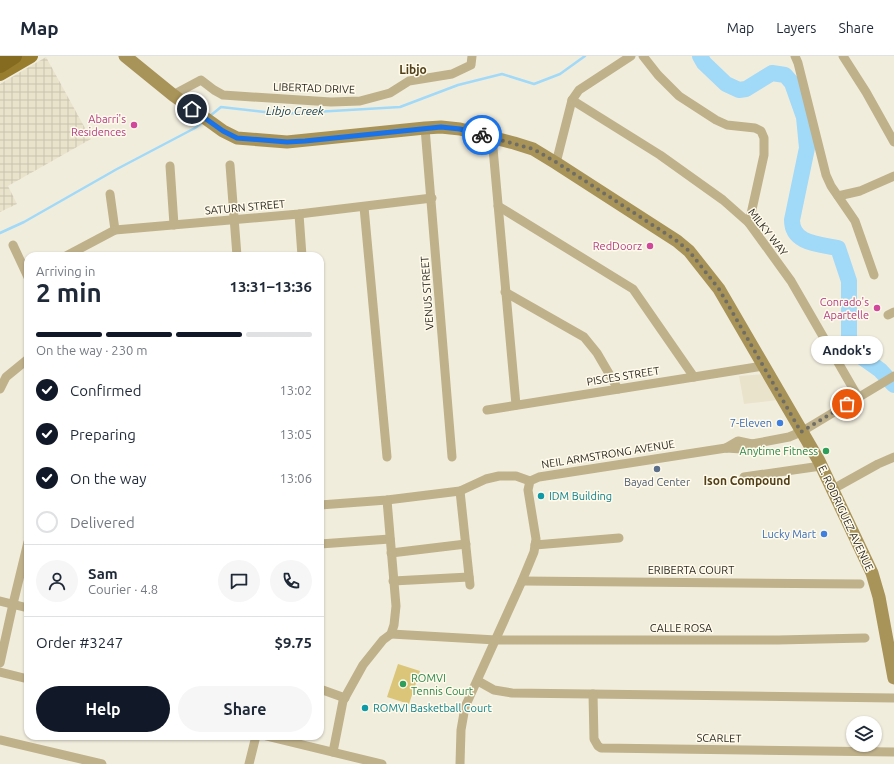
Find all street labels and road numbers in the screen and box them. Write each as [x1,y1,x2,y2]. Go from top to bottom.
street label: LIBERTAD DRIVE [273,81,355,95]
street label: SATURN STREET [204,198,286,216]
street label: MILKY WAY [746,206,791,258]
street label: VENUS STREET [418,256,436,330]
street label: PISCES STREET [586,364,660,388]
street label: NEIL ARMSTRONG AVENUE [541,438,675,470]
street label: E. RODRIGUEZ AVENUE [816,463,876,573]
street label: ERIBERTA COURT [648,564,734,576]
street label: CALLE ROSA [650,622,713,634]
street label: SCARLET [697,732,741,744]

